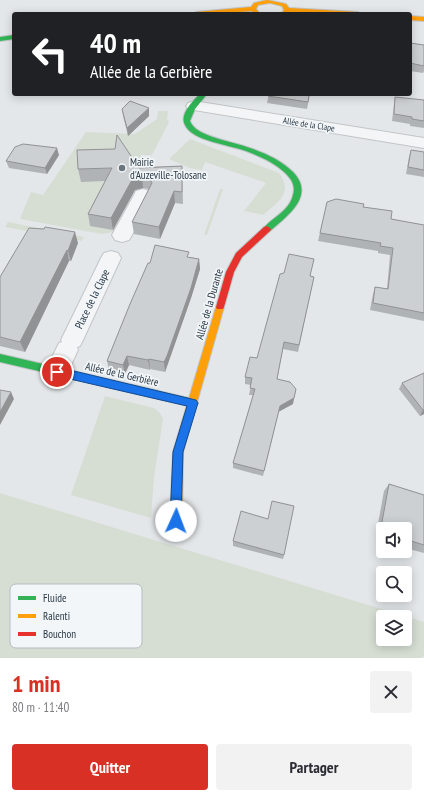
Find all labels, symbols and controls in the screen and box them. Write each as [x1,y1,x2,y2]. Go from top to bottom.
text: 40 m [90,24,141,61]
icon: left [24,28,76,80]
text: Allée de la Gerbière [90,60,212,83]
street label: Allée de la Clape [282,114,336,134]
place label: Mairie d'Auzeville-Tolosane [130,155,207,182]
marker: Mairie d'Auzeville-Tolosane [117,163,127,173]
street label: Place de la Clape [72,266,113,331]
street label: Allée de la Durante [192,267,226,341]
pin [40,355,74,389]
street label: Allée de la Gerbière [84,359,160,389]
icon: arrive [46,361,68,383]
position arrow [155,500,197,542]
map controls [376,522,412,646]
button: sound [376,522,412,558]
button: search [376,566,412,602]
legend [10,584,142,648]
text: Fluide [43,591,67,605]
text: Ralenti [43,609,70,623]
button: layers [376,610,412,646]
text: Bouchon [43,627,76,641]
text: 1 min [12,668,60,699]
button: close [370,671,412,713]
text: 80 m · 11:40 [12,699,69,716]
button: Quitter [12,744,208,790]
button: Partager [216,744,412,790]

